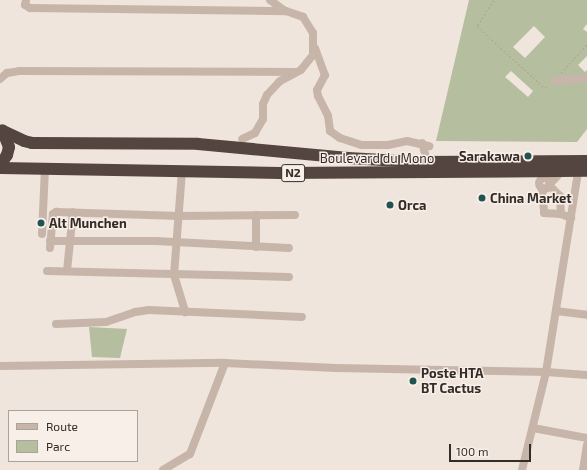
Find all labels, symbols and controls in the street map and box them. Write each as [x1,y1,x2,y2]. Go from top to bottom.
place label: Sarakawa [459,148,520,164]
street label: Boulevard du Mono [320,150,434,166]
marker: Sarakawa [523,151,533,161]
road number: N2 [281,163,305,183]
place label: China Market [490,190,572,206]
marker: China Market [477,193,487,203]
place label: Orca [398,197,426,213]
marker: Orca [385,200,395,210]
place label: Alt Munchen [49,215,127,231]
marker: Alt Munchen [36,218,46,228]
place label: Poste HTA BT Cactus [421,366,484,397]
marker: Poste HTA BT Cactus [408,376,418,386]
legend [8,410,138,462]
text: Route [46,419,78,433]
scale bar [451,436,533,462]
text: Parc [46,439,70,453]
text: 100 m [456,444,488,458]

